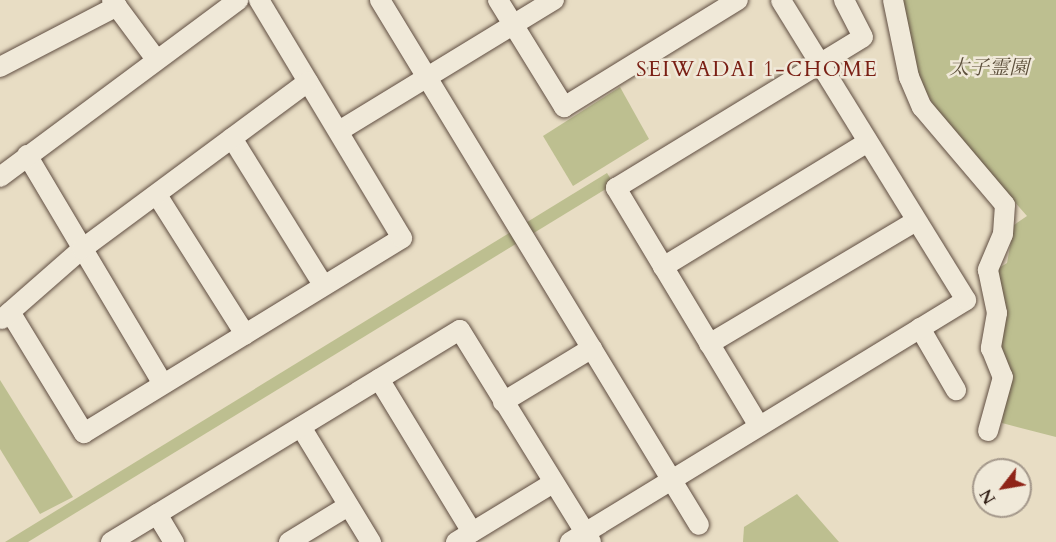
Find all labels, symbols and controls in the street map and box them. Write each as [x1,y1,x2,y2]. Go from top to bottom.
park label: 太子霊園 [949,55,1029,79]
district label: SEIWADAI 1-CHOME [636,57,878,83]
north arrow [972,458,1032,518]
text: N [975,485,1001,508]

